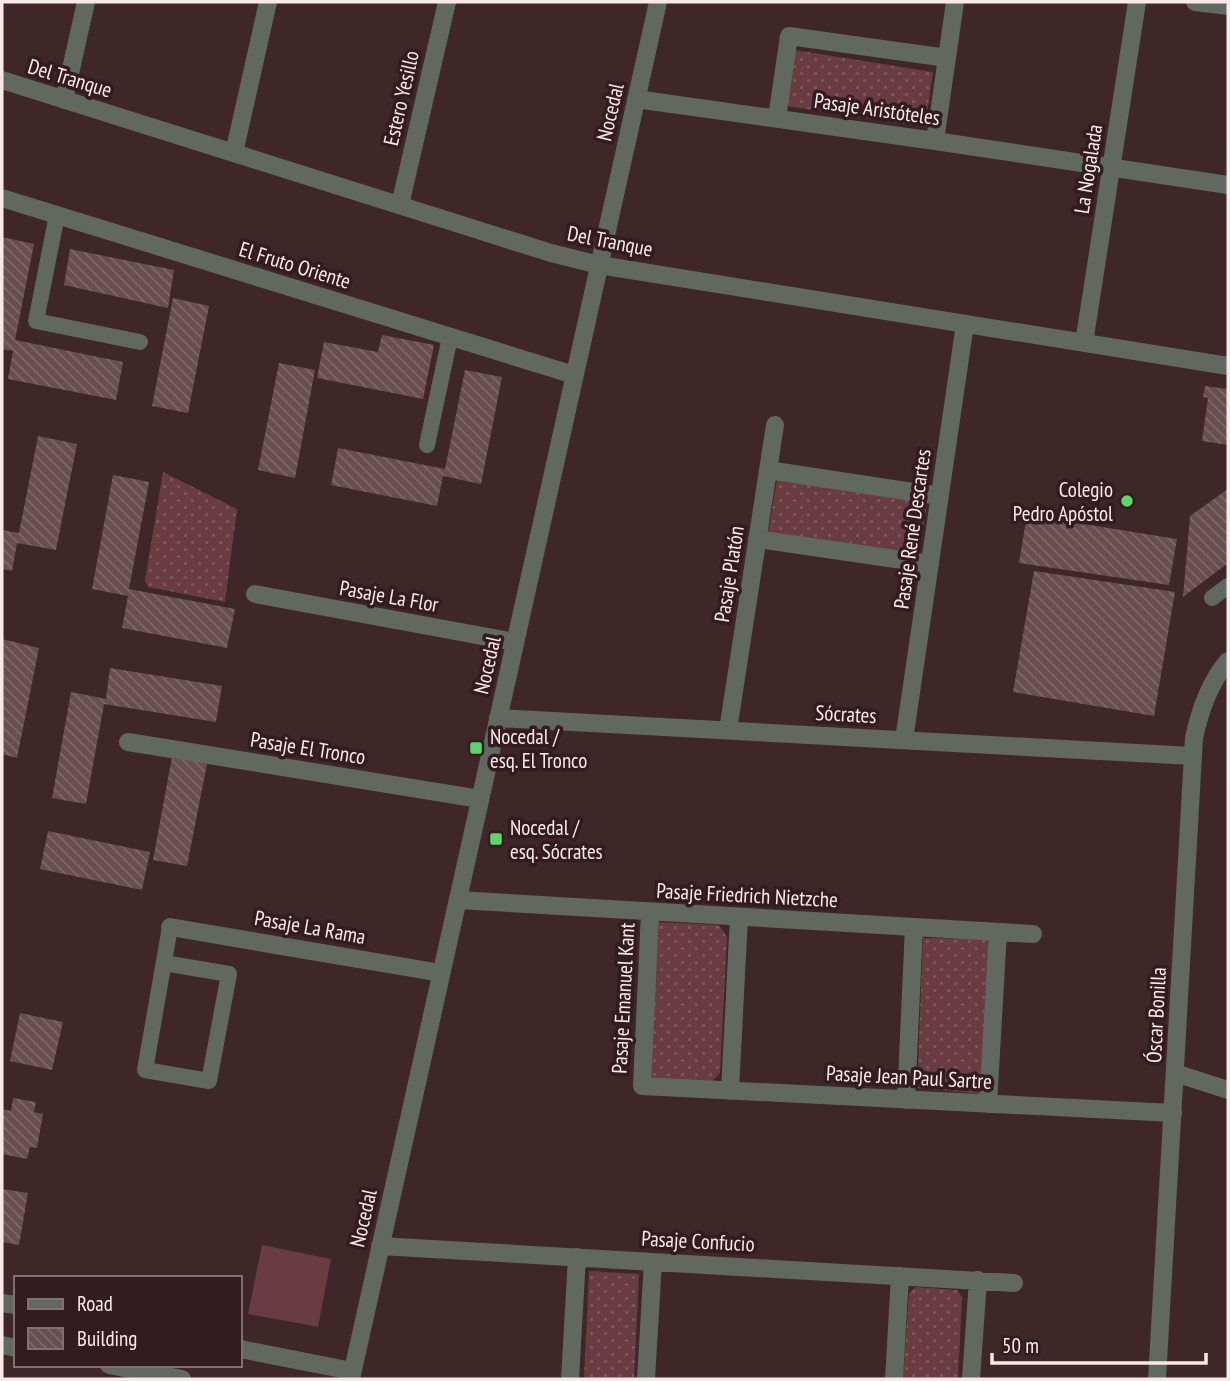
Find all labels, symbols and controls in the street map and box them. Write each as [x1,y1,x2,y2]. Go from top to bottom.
street label: Estero Yesillo [377,48,425,148]
street label: Del Tranque [25,52,115,104]
street label: Nocedal [590,80,630,144]
street label: Pasaje Aristóteles [812,87,942,131]
street label: La Nogalada [1068,122,1108,216]
street label: Del Tranque [565,220,655,262]
street label: El Fruto Oriente [236,235,354,295]
street label: Pasaje René Descartes [887,447,937,611]
place label: Colegio Pedro Apóstol [1013,476,1113,527]
marker: Colegio Pedro Apóstol [1119,493,1135,509]
street label: Pasaje Platón [708,524,750,624]
street label: Pasaje La Flor [337,574,441,618]
street label: Nocedal [467,633,507,697]
street label: Sócrates [815,699,877,729]
place label: Nocedal / esq. El Tronco [490,723,587,774]
street label: Pasaje El Tronco [249,726,367,770]
marker: Nocedal / esq. El Tronco [468,740,484,756]
place label: Nocedal / esq. Sócrates [510,814,603,865]
marker: Nocedal / esq. Sócrates [488,831,504,847]
street label: Pasaje Friedrich Nietzche [656,877,838,913]
street label: Pasaje La Rama [252,904,368,950]
street label: Pasaje Emanuel Kant [606,922,640,1074]
street label: Óscar Bonilla [1140,967,1172,1063]
street label: Pasaje Jean Paul Sartre [825,1059,993,1095]
street label: Nocedal [343,1186,383,1250]
street label: Pasaje Confucio [641,1225,755,1257]
legend [14,1276,242,1367]
text: Road [77,1290,113,1317]
scale bar [992,1322,1206,1366]
text: Building [77,1325,137,1352]
text: 50 m [1002,1332,1039,1359]

